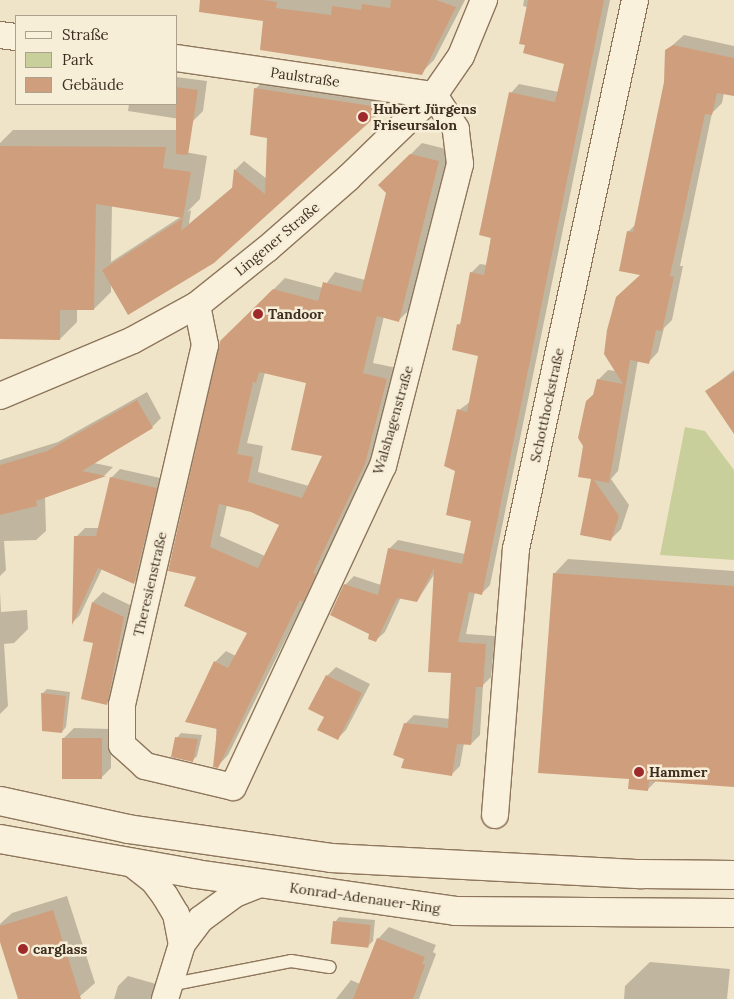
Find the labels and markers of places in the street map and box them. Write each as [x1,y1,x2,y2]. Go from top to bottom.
place label: Hubert Jürgens Friseursalon [373,101,477,134]
marker: Hubert Jürgens Friseursalon [357,111,369,123]
place label: Tandoor [268,306,324,322]
marker: Tandoor [252,308,264,320]
place label: Hammer [649,764,707,780]
marker: Hammer [633,766,645,778]
place label: carglass [33,941,87,957]
marker: carglass [17,943,29,955]

